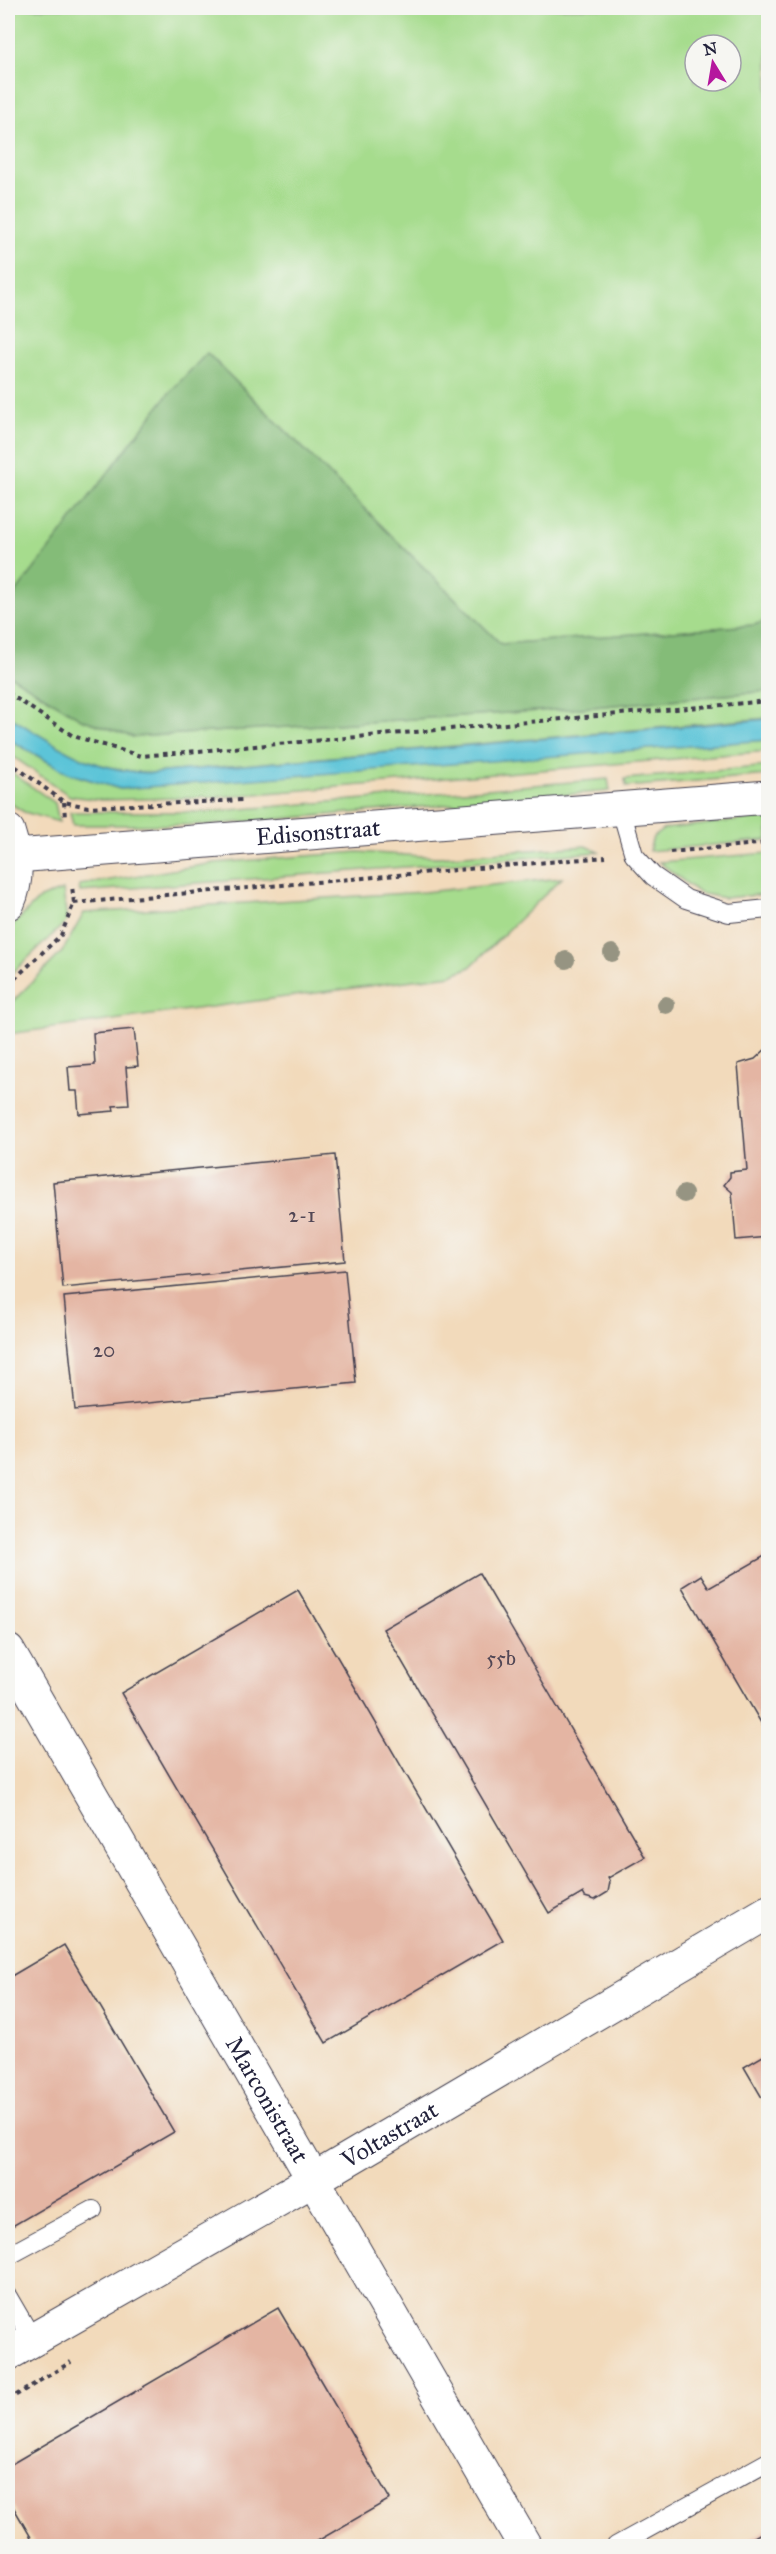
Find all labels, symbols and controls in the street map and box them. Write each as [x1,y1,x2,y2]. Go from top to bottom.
north arrow [683,33,743,93]
text: N [702,38,719,59]
street label: Edisonstraat [255,812,382,852]
house number: 2-1 [288,1202,316,1228]
house number: 20 [93,1337,115,1363]
house number: 55b [486,1645,516,1671]
street label: Marconistraat [219,2031,316,2168]
street label: Voltastraat [335,2094,444,2176]

